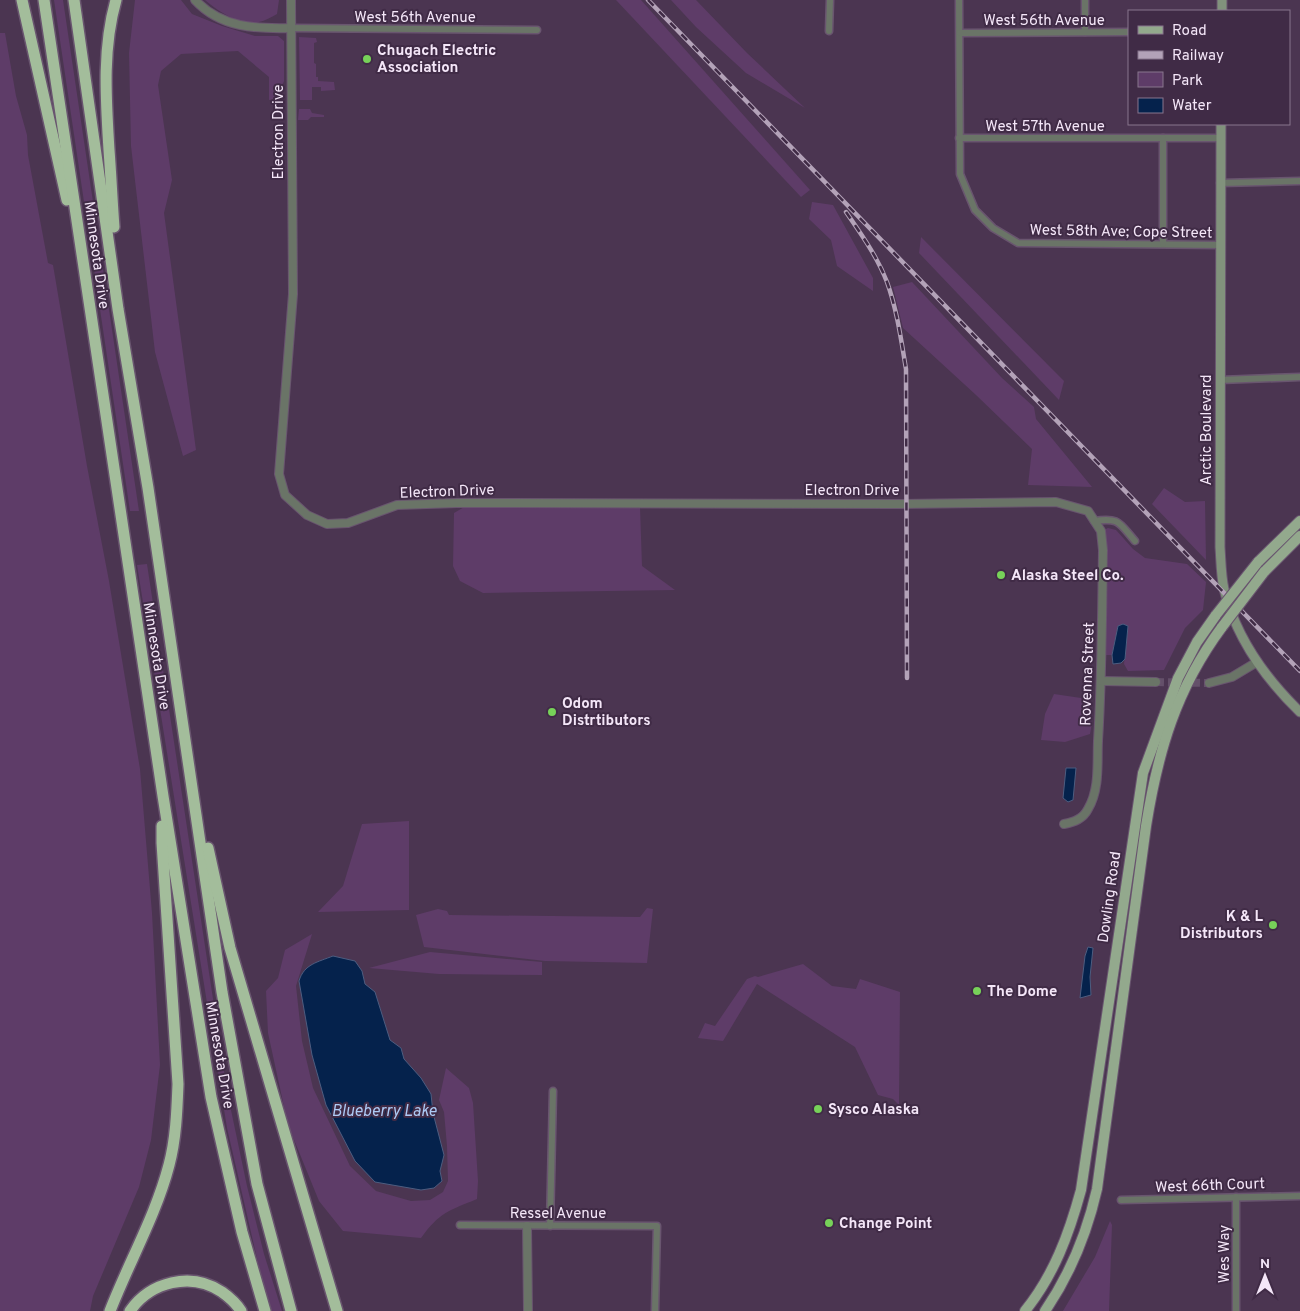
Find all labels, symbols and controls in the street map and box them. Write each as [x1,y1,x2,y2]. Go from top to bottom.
street label: West 56th Avenue [354,9,476,28]
legend [1128,10,1290,125]
street label: West 56th Avenue [983,12,1105,31]
text: Road [1172,22,1207,41]
place label: Chugach Electric Association [377,42,496,78]
text: Railway [1172,47,1224,66]
marker: Chugach Electric Association [361,53,373,65]
text: Park [1172,72,1203,91]
street label: Electron Drive [270,85,289,179]
text: Water [1172,97,1212,116]
street label: West 57th Avenue [985,118,1105,137]
street label: Minnesota Drive [79,200,112,310]
street label: West 58th Ave; Cope Street [1029,221,1213,244]
street label: Arctic Boulevard [1198,374,1217,486]
street label: Electron Drive [399,481,495,504]
street label: Electron Drive [805,482,899,501]
place label: Alaska Steel Co. [1011,567,1124,586]
marker: Alaska Steel Co. [995,569,1007,581]
street label: Minnesota Drive [138,601,173,711]
street label: Rovenna Street [1077,622,1100,726]
place label: Odom Distrtibutors [562,695,651,731]
marker: Odom Distrtibutors [546,706,558,718]
street label: Dowling Road [1095,850,1126,944]
place label: K & L Distributors [1180,908,1263,944]
marker: K & L Distributors [1267,919,1279,931]
place label: The Dome [987,983,1057,1002]
marker: The Dome [971,985,983,997]
street label: Minnesota Drive [200,1000,237,1110]
place label: Sysco Alaska [828,1101,919,1120]
water label: Blueberry Lake [331,1102,437,1122]
marker: Sysco Alaska [812,1103,824,1115]
street label: West 66th Court [1155,1175,1265,1198]
street label: Ressel Avenue [510,1205,606,1224]
place label: Change Point [839,1215,932,1234]
marker: Change Point [823,1217,835,1229]
street label: Wes Way [1216,1225,1235,1283]
north arrow [1240,1251,1290,1301]
text: N [1260,1256,1270,1273]

